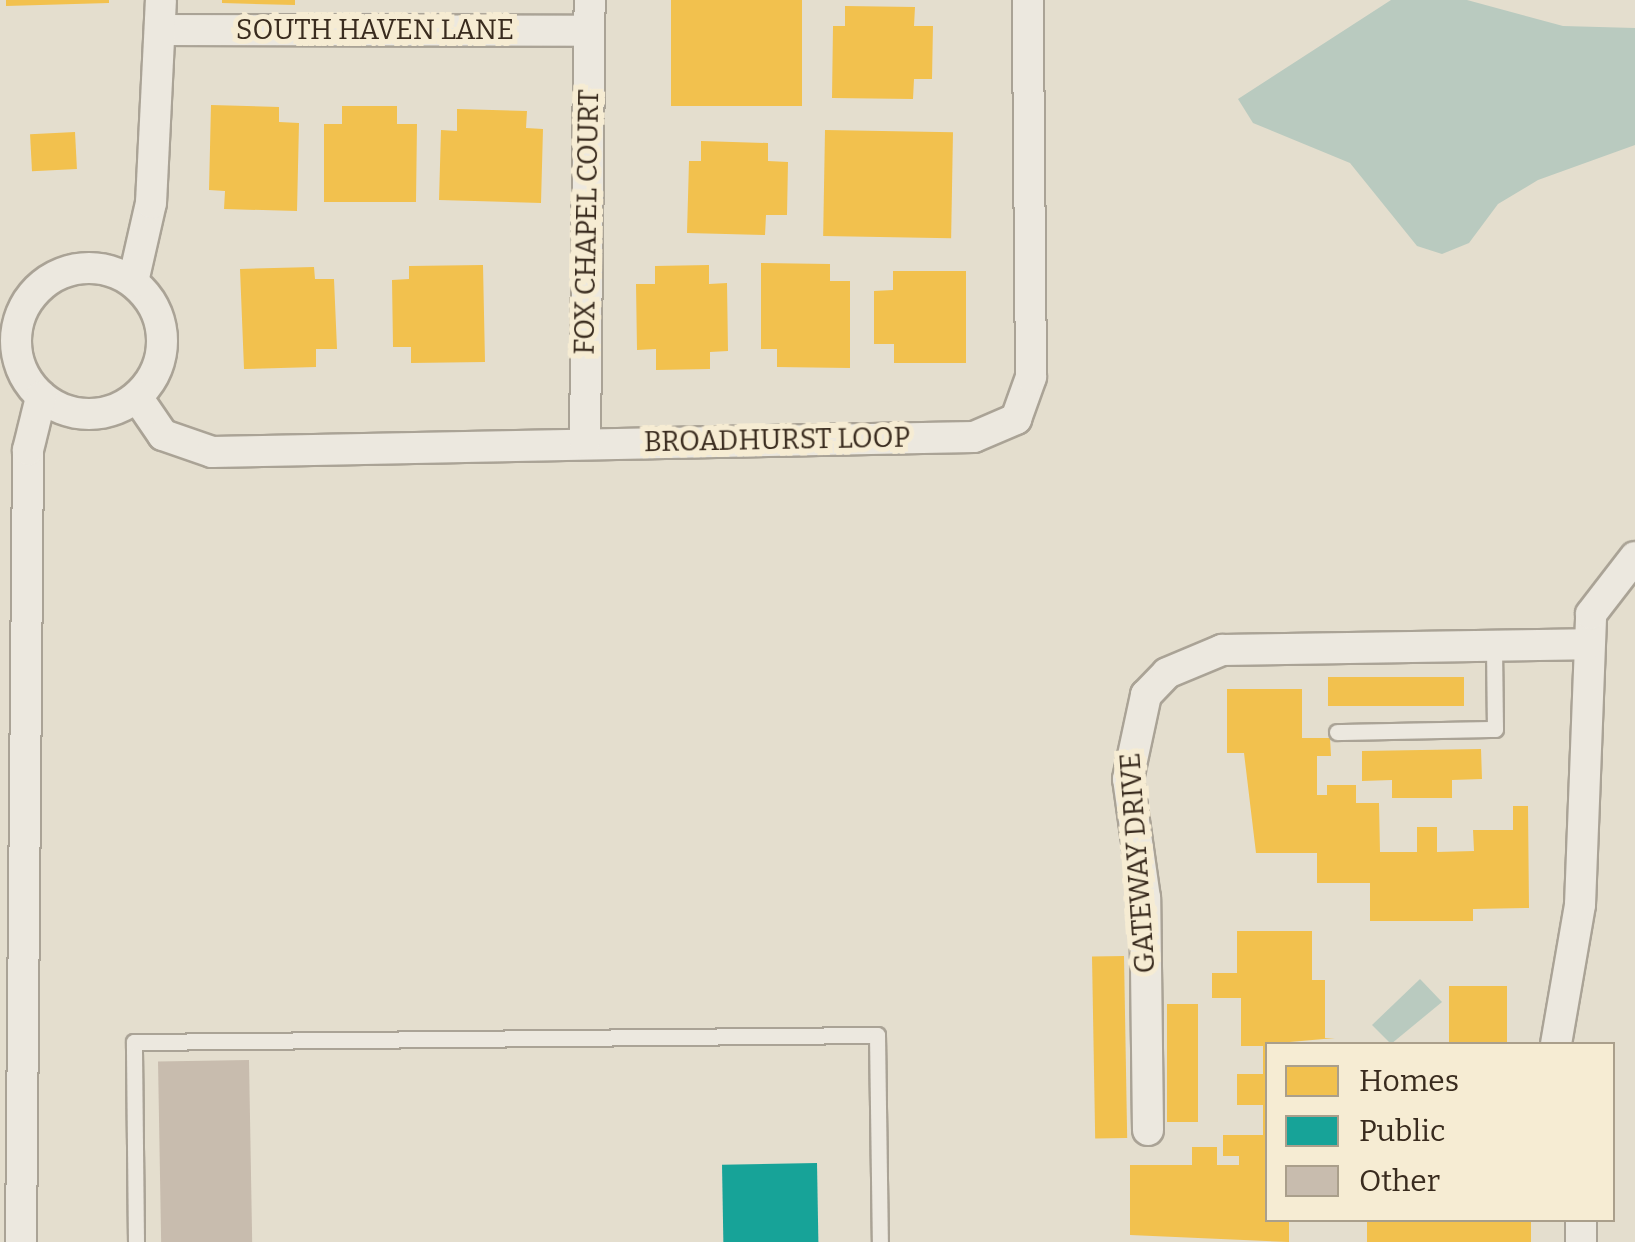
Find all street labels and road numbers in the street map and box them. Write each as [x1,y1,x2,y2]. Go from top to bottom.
street label: SOUTH HAVEN LANE [236,13,514,47]
street label: FOX CHAPEL COURT [568,89,606,355]
street label: BROADHURST LOOP [644,421,910,459]
street label: GATEWAY DRIVE [1114,752,1162,974]

